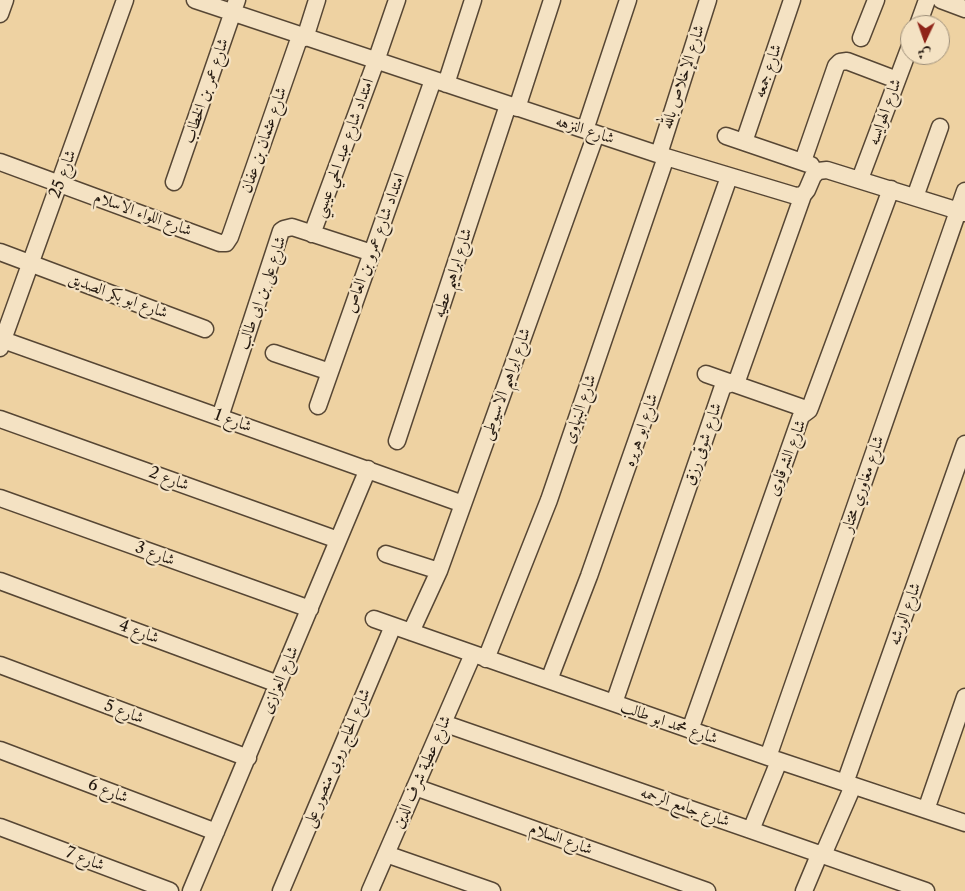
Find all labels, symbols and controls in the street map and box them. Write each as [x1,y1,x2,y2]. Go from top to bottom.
north arrow [900,15,950,65]
street label: شارع الإخلاص بالله [657,22,709,132]
street label: شارع عمر بن الخطاب [179,36,233,146]
street label: شارع جمعه [750,42,786,100]
text: ش [917,45,932,63]
street label: امتداد شارع عبد الحي عيسي [310,76,378,220]
street label: شارع الهوايسه [864,76,906,148]
street label: شارع عثمان بن عفان [237,85,291,195]
street label: شارع النزهه [553,112,617,148]
street label: شارع 25 [45,147,81,201]
street label: امتداد شارع عمرو بن العاص [341,171,409,315]
street label: شارع اللواء الاسلام [92,187,194,241]
street label: شارع ابراهيم عطيه [429,226,477,320]
street label: شارع على بن ابى طالب [234,234,290,352]
street label: شارع ابو بكر الصديق [66,269,170,323]
street label: شارع ابراهيم الاسيوطى [477,325,535,443]
street label: شارع البنهاوى [559,372,601,446]
street label: شارع ابو هريره [620,391,662,469]
street label: شارع شوقى رزق [680,400,726,488]
street label: شارع 1 [212,405,254,437]
street label: شارع الشرقاوى [764,417,810,499]
street label: شارع مغاوري مختار [838,433,888,535]
street label: شارع 2 [146,463,192,495]
street label: شارع 3 [133,538,177,570]
street label: شارع الورشه [885,580,925,648]
street label: شارع 4 [116,616,162,648]
street label: شارع العزازى [257,643,303,717]
street label: شارع الحاج روبى منصور على [299,686,375,830]
street label: شارع 5 [102,696,146,728]
street label: شارع محمد ابو طالب [618,697,720,749]
street label: شارع عطية شرف الدين [388,712,456,832]
street label: شارع 6 [85,775,131,807]
street label: شارع جامع الرحمه [638,783,732,831]
street label: شارع السلام [527,819,595,859]
street label: شارع 7 [63,843,107,875]

